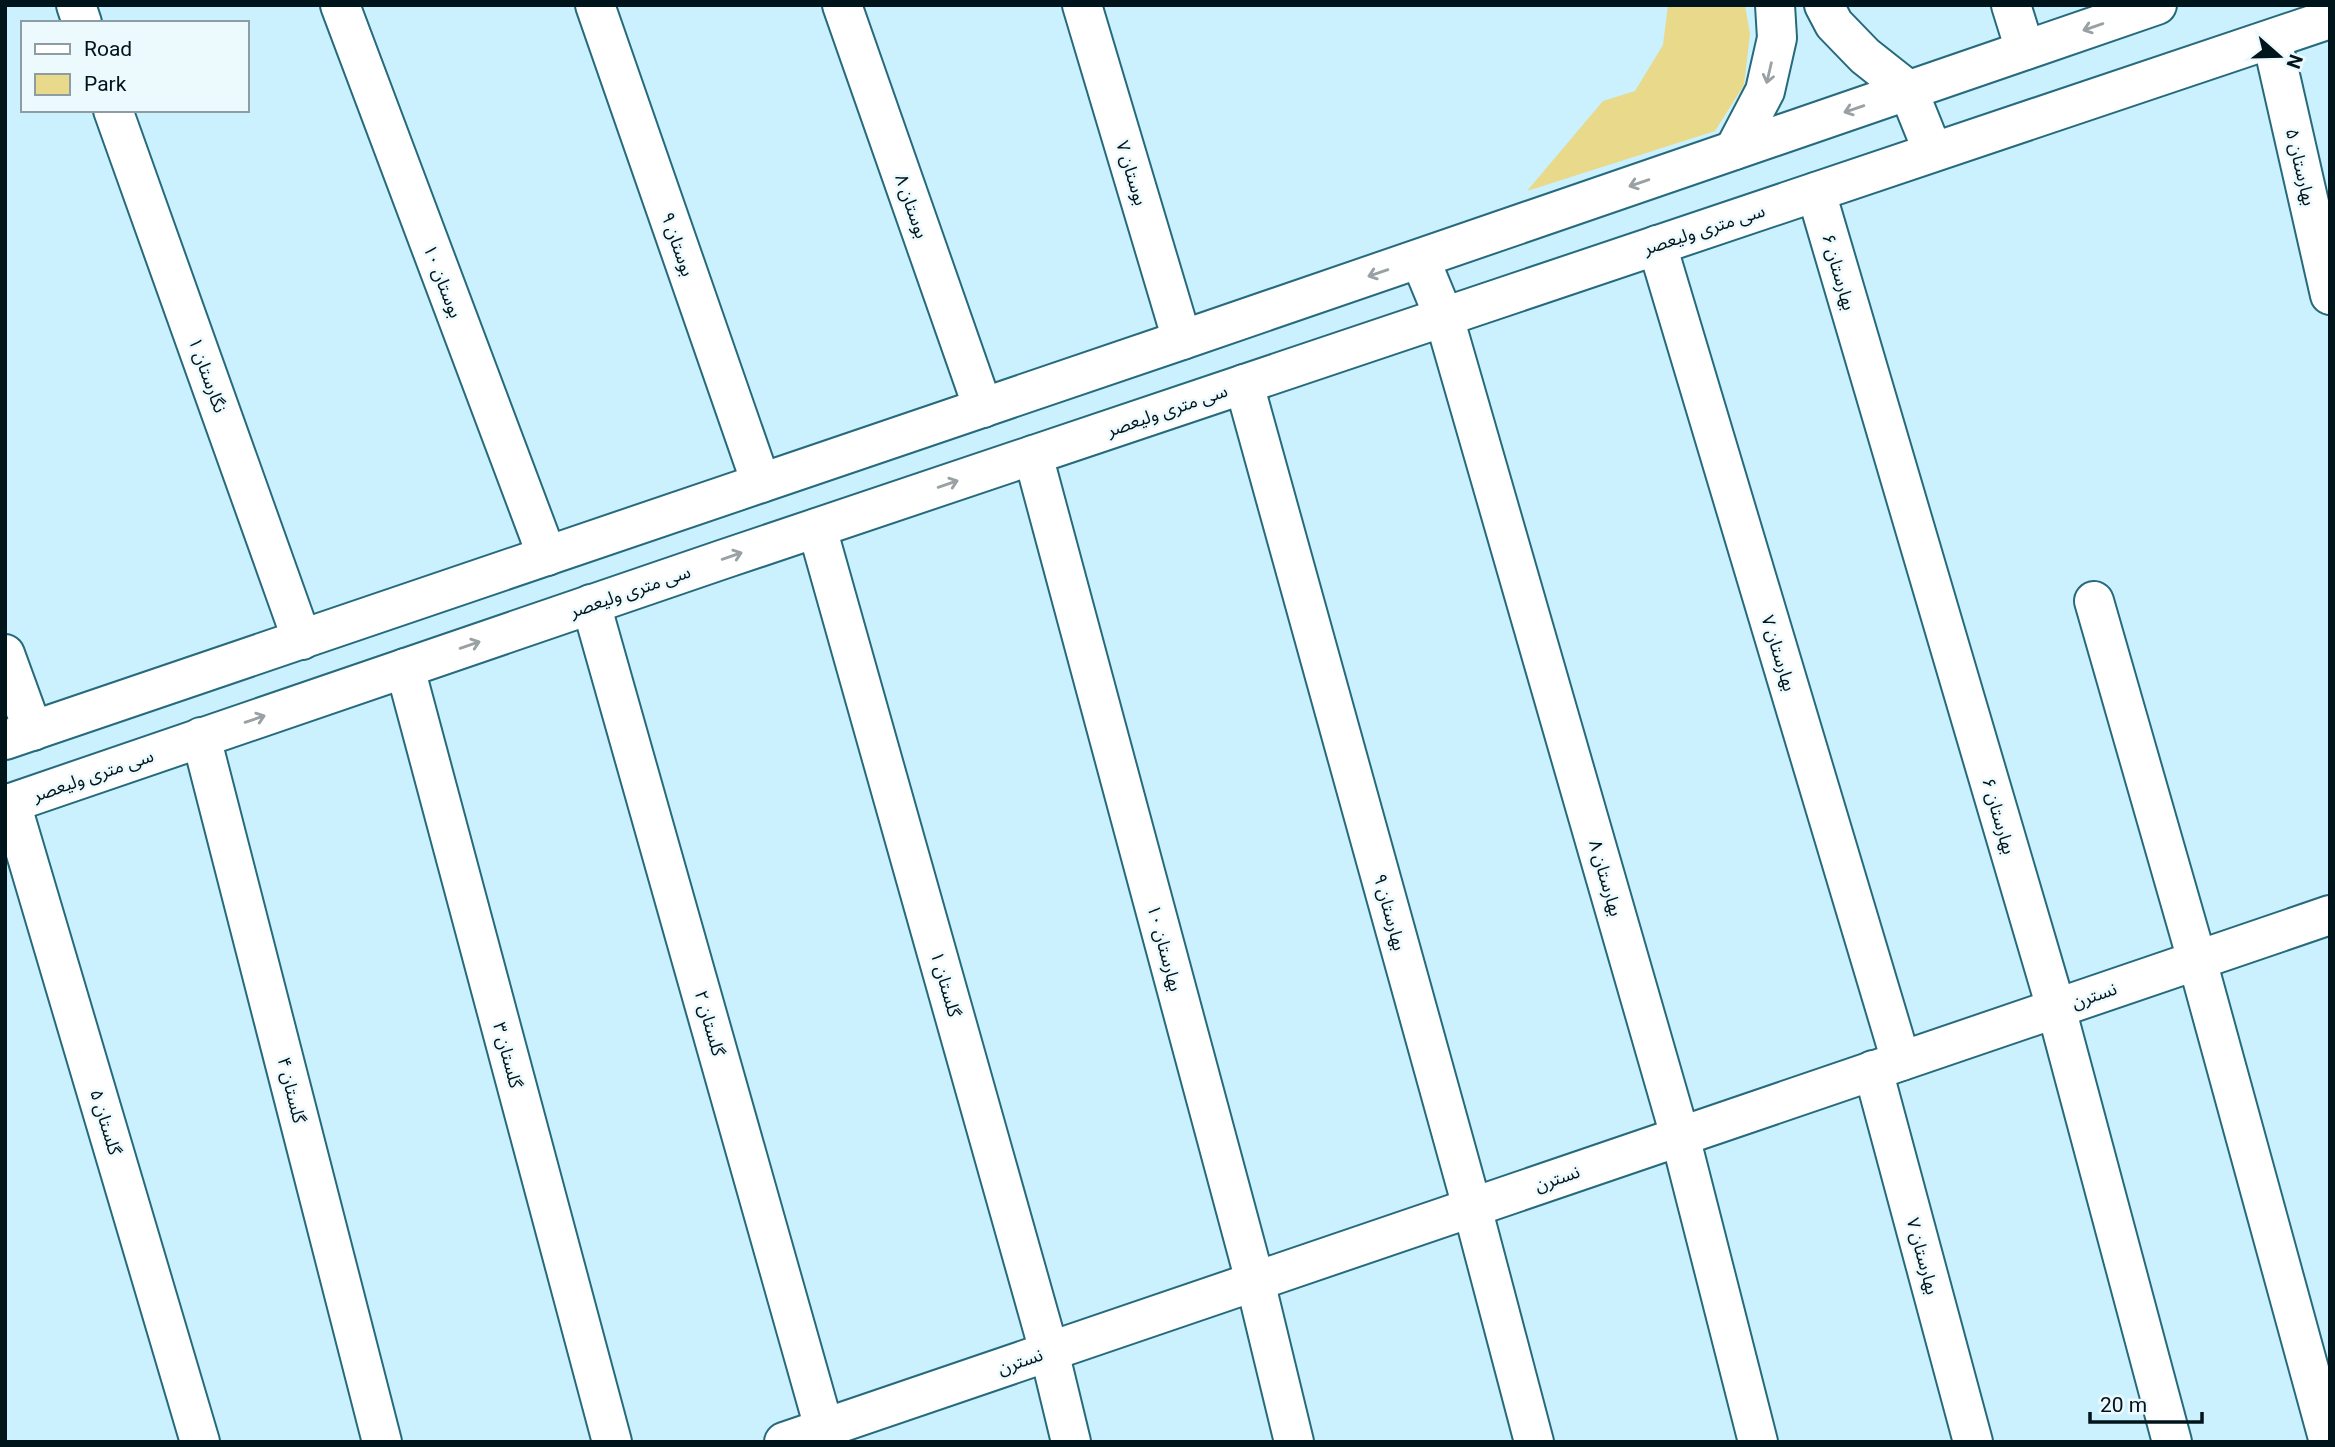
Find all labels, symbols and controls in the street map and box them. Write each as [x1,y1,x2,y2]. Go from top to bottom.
legend [21,21,248,112]
north arrow [2244,21,2314,91]
one-way arrow [2082,22,2104,34]
text: Road [84,37,132,61]
text: N [2281,51,2308,72]
one-way arrow [1762,61,1776,84]
text: Park [84,72,127,96]
one-way arrow [1843,103,1865,116]
street label: بهارستان ۵ [2281,126,2320,208]
street label: بوستان ۷ [1111,138,1152,208]
street label: بوستان ۸ [890,171,933,241]
one-way arrow [1628,177,1650,190]
street label: سی متری ولیعصر [1640,199,1768,260]
street label: بوستان ۹ [656,209,699,279]
street label: بهارستان ۶ [1817,231,1860,313]
street label: بوستان ۱۰ [419,241,467,321]
one-way arrow [1367,268,1389,280]
street label: نگارستان ۱ [184,335,231,416]
street label: سی متری ولیعصر [1103,380,1230,442]
one-way arrow [936,477,958,489]
one-way arrow [721,549,743,561]
street label: سی متری ولیعصر [566,561,693,623]
street label: بهارستان ۷ [1757,612,1801,694]
one-way arrow [459,638,481,650]
one-way arrow [244,712,266,724]
street label: سی متری ولیعصر [29,745,156,807]
street label: بهارستان ۶ [1977,775,2020,857]
street label: بهارستان ۸ [1584,837,1627,919]
street label: بهارستان ۹ [1369,871,1410,953]
street label: بهارستان ۱۰ [1142,902,1187,994]
street label: گلستان ۱ [926,949,966,1020]
street label: نسترن [2069,978,2120,1013]
street label: گلستان ۲ [690,988,730,1059]
street label: گلستان ۳ [488,1020,527,1091]
street label: گلستان ۴ [273,1055,310,1126]
street label: گلستان ۵ [85,1087,126,1158]
street label: نسترن [1532,1161,1583,1196]
street label: بهارستان ۷ [1902,1215,1943,1297]
street label: نسترن [995,1344,1046,1379]
scale bar [2090,1380,2202,1424]
text: 20 m [2100,1393,2147,1417]

